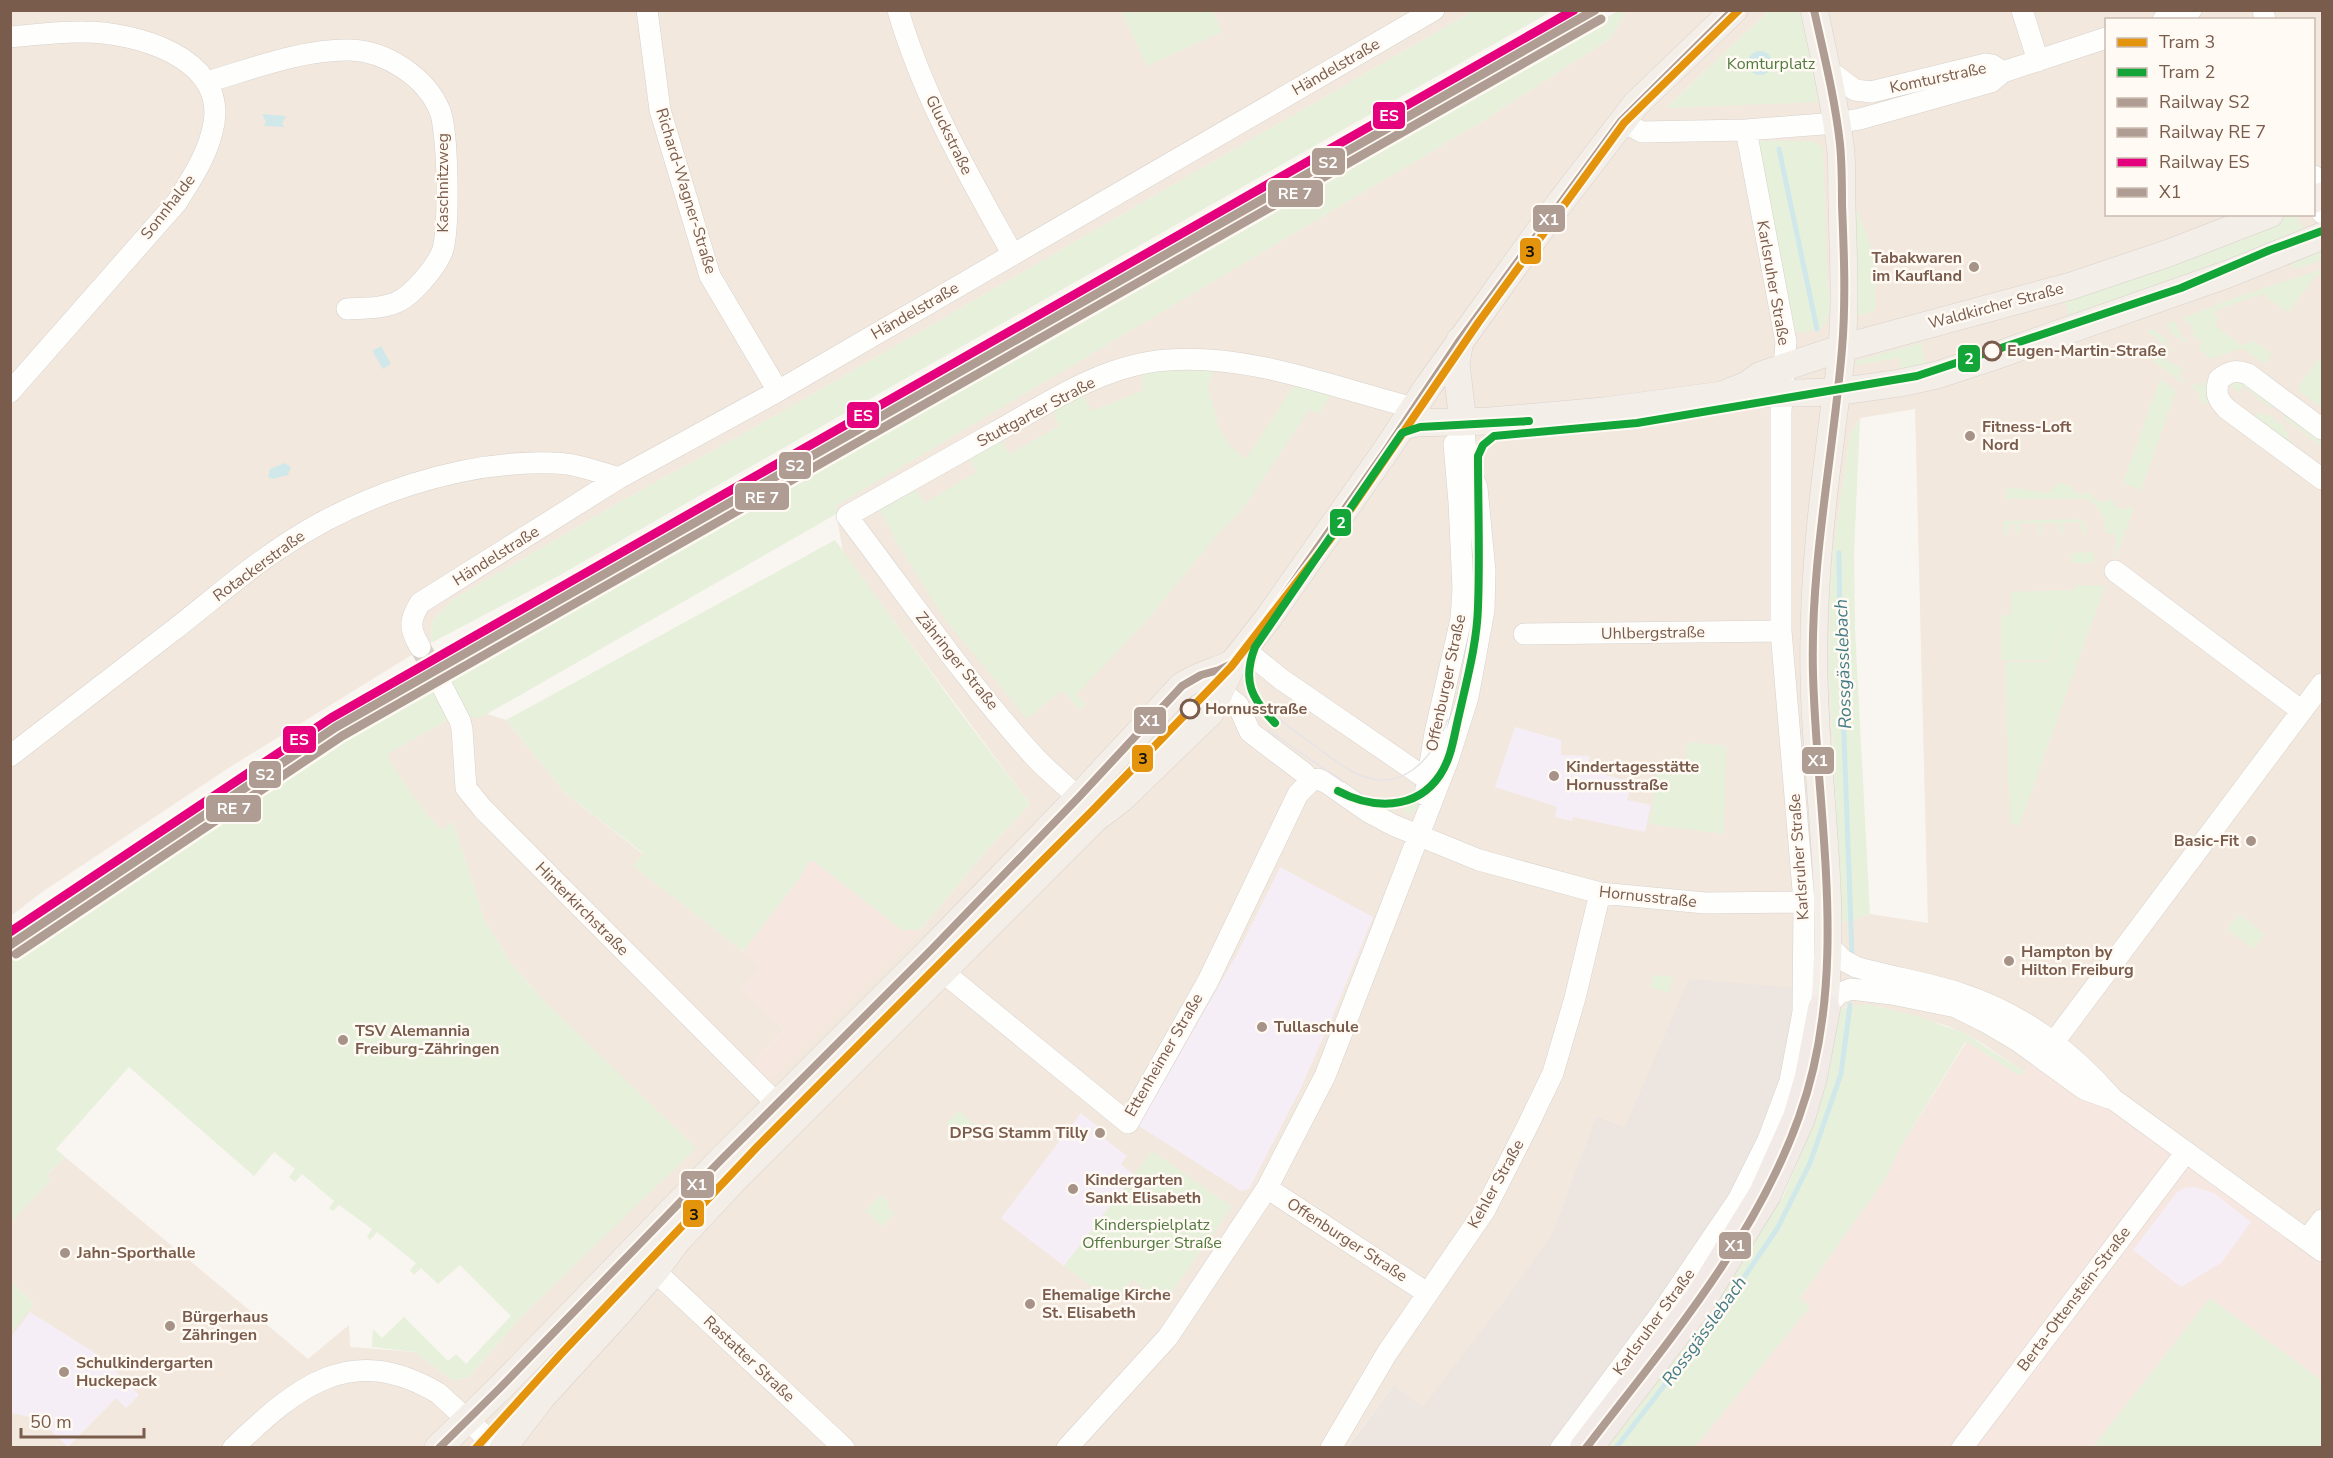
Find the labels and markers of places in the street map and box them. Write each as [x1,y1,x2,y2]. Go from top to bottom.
place label: Tabakwaren im Kaufland [1872,247,1962,287]
marker: Tabakwaren im Kaufland [1967,260,1981,274]
place label: Eugen-Martin-Straße [2007,340,2167,362]
marker: Eugen-Martin-Straße [1982,341,2002,361]
place label: Fitness-Loft Nord [1982,416,2072,456]
marker: Fitness-Loft Nord [1963,429,1977,443]
place label: Hornusstraße [1205,698,1308,720]
marker: Hornusstraße [1180,699,1200,719]
place label: Kindertagesstätte Hornusstraße [1566,756,1699,796]
marker: Kindertagesstätte Hornusstraße [1547,769,1561,783]
place label: Basic-Fit [2174,830,2240,852]
marker: Basic-Fit [2244,834,2258,848]
place label: Hampton by Hilton Freiburg [2021,941,2134,981]
marker: Hampton by Hilton Freiburg [2002,954,2016,968]
place label: Tullaschule [1274,1016,1359,1038]
place label: TSV Alemannia Freiburg-Zähringen [355,1020,499,1060]
marker: Tullaschule [1255,1020,1269,1034]
marker: TSV Alemannia Freiburg-Zähringen [336,1033,350,1047]
place label: DPSG Stamm Tilly [949,1122,1089,1144]
marker: DPSG Stamm Tilly [1093,1126,1107,1140]
place label: Kindergarten Sankt Elisabeth [1085,1169,1201,1209]
marker: Kindergarten Sankt Elisabeth [1066,1182,1080,1196]
place label: Jahn-Sporthalle [76,1242,196,1264]
marker: Jahn-Sporthalle [58,1246,72,1260]
place label: Ehemalige Kirche St. Elisabeth [1042,1284,1171,1324]
marker: Ehemalige Kirche St. Elisabeth [1023,1297,1037,1311]
place label: Bürgerhaus Zähringen [182,1306,268,1346]
marker: Bürgerhaus Zähringen [163,1319,177,1333]
place label: Schulkindergarten Huckepack [76,1352,213,1392]
marker: Schulkindergarten Huckepack [57,1365,71,1379]

